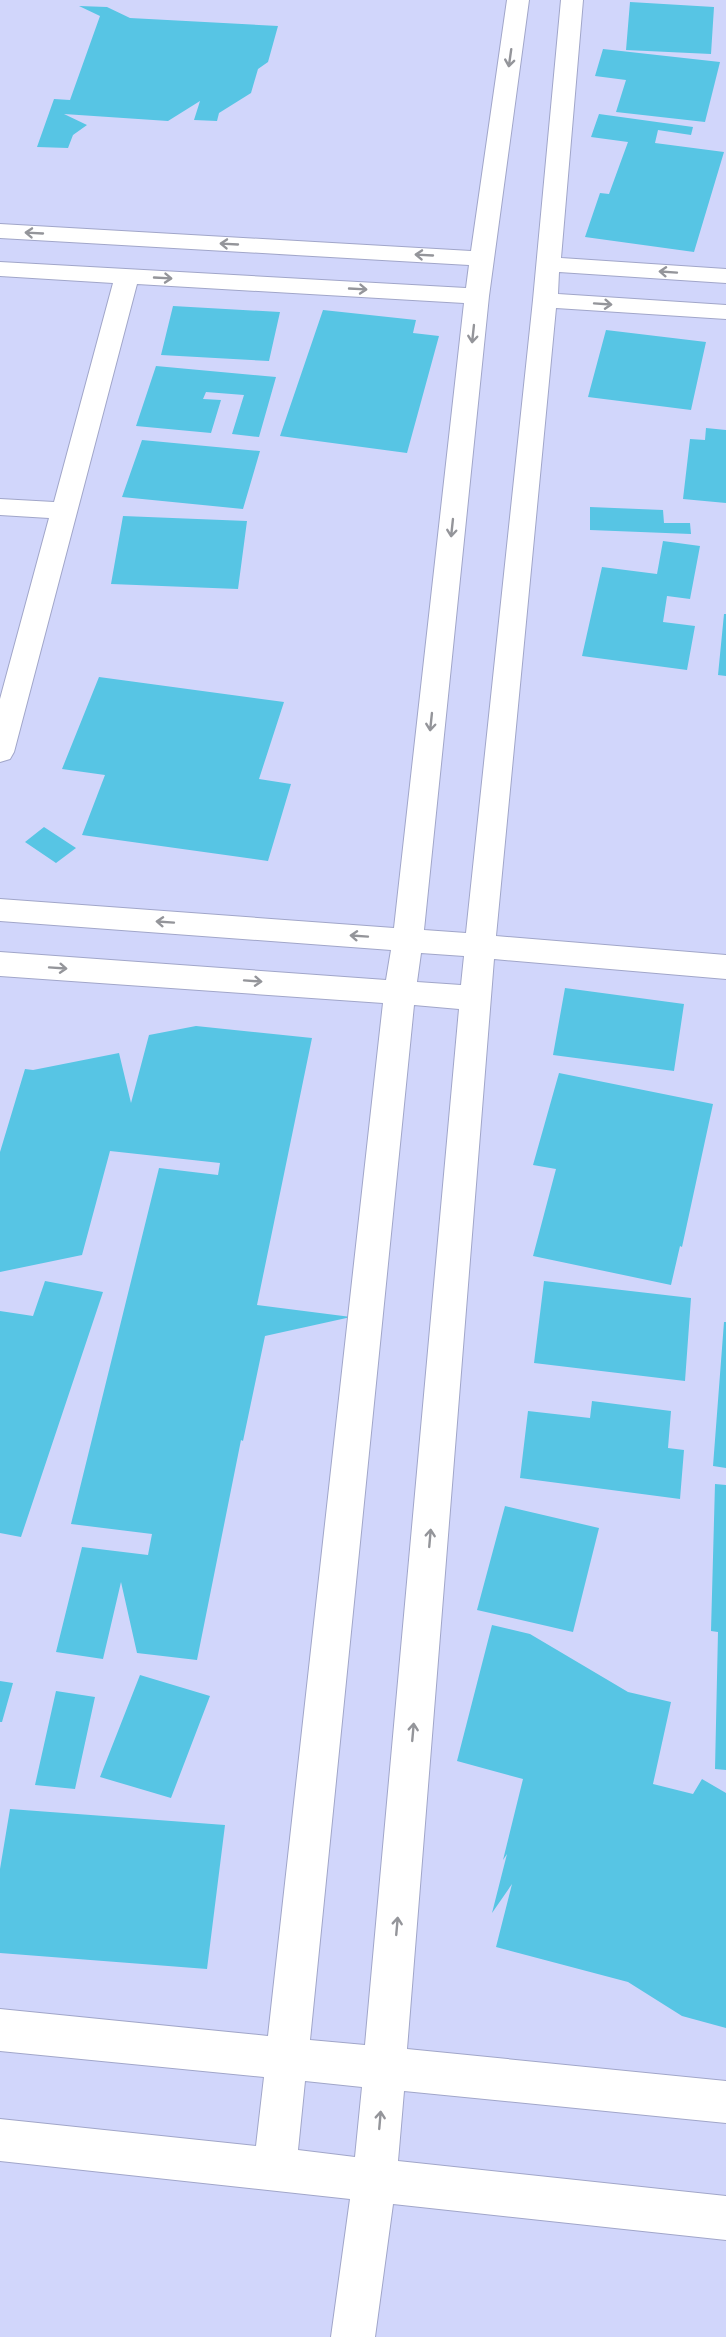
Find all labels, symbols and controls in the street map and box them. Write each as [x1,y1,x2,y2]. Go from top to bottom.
one-way arrow [504,48,515,67]
one-way arrow [25,227,45,238]
one-way arrow [219,239,239,250]
one-way arrow [414,250,434,261]
one-way arrow [658,266,678,277]
one-way arrow [153,273,173,284]
one-way arrow [347,284,367,295]
one-way arrow [593,298,613,309]
one-way arrow [467,324,478,344]
one-way arrow [446,518,457,538]
one-way arrow [425,712,436,732]
one-way arrow [155,917,175,928]
one-way arrow [350,930,370,941]
one-way arrow [48,962,68,973]
one-way arrow [242,976,262,987]
one-way arrow [425,1528,436,1548]
one-way arrow [408,1722,419,1742]
one-way arrow [392,1917,403,1937]
one-way arrow [375,2111,386,2131]

